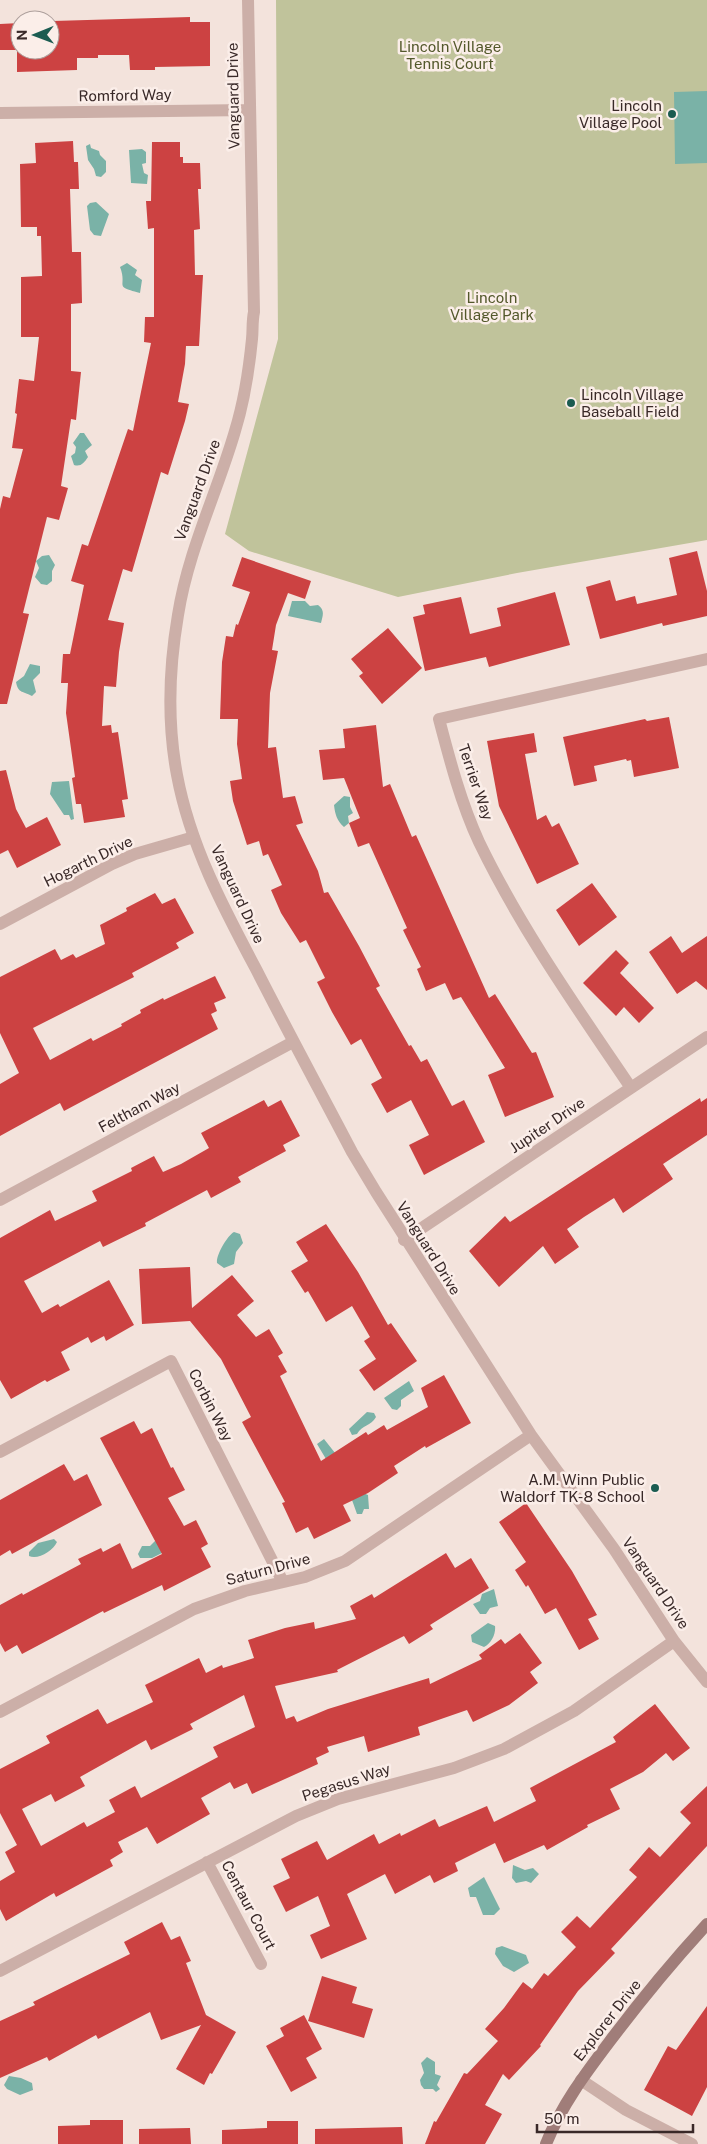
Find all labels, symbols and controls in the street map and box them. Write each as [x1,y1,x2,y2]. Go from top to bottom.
north arrow [10,10,60,60]
text: N [14,30,30,41]
park label: Lincoln Village Tennis Court [399,38,501,72]
street label: Vanguard Drive [224,42,242,150]
street label: Romford Way [78,86,172,104]
place label: Lincoln Village Pool [579,97,662,131]
marker: Lincoln Village Pool [666,108,678,120]
park label: Lincoln Village Park [450,289,534,323]
place label: Lincoln Village Baseball Field [581,386,684,420]
marker: Lincoln Village Baseball Field [565,397,577,409]
street label: Vanguard Drive [171,437,223,543]
street label: Terrier Way [455,742,497,822]
street label: Hogarth Drive [41,832,135,890]
street label: Vanguard Drive [208,842,268,946]
street label: Feltham Way [95,1078,183,1136]
street label: Jupiter Drive [506,1094,588,1156]
street label: Vanguard Drive [394,1198,464,1298]
street label: Corbin Way [185,1366,237,1444]
place label: A.M. Winn Public Waldorf TK-8 School [500,1471,645,1505]
marker: A.M. Winn Public Waldorf TK-8 School [649,1482,661,1494]
street label: Vanguard Drive [619,1534,693,1632]
street label: Saturn Drive [224,1550,312,1588]
street label: Pegasus Way [300,1760,392,1804]
street label: Centaur Court [218,1857,280,1953]
street label: Explorer Drive [570,1976,644,2064]
scale bar [537,2102,693,2134]
text: 50 m [544,2110,579,2127]

